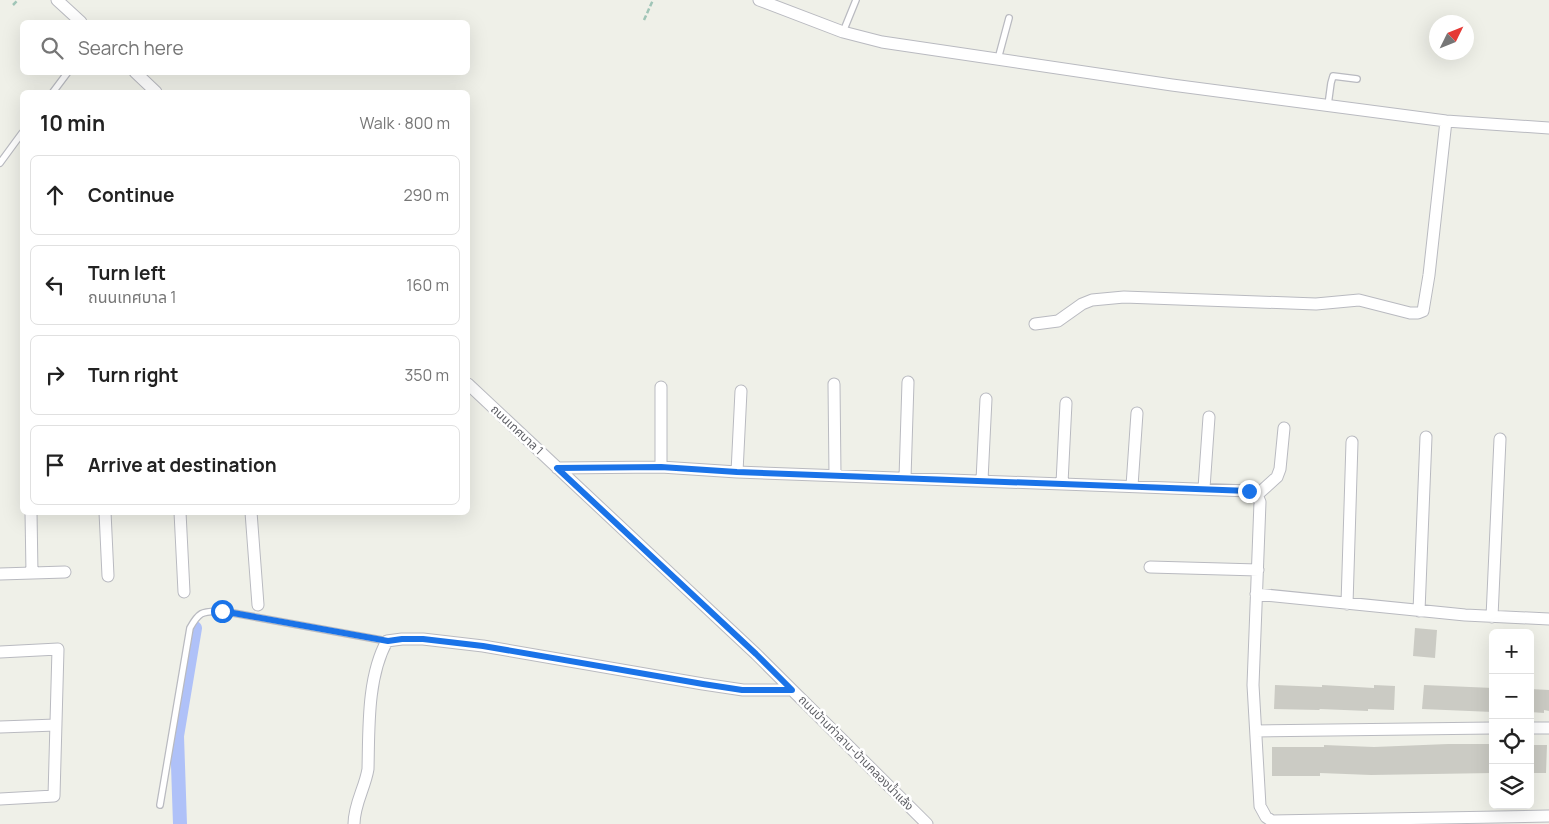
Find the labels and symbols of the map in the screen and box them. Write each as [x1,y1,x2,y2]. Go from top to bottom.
north arrow [1429,15,1474,60]
street label: ถนนเทศบาล 1 [487,401,547,458]
route end [1238,480,1261,503]
route start [211,600,234,623]
street label: ถนนบ้านท่าลาน-บ้านคลองน้ำแล้ง [795,691,918,814]

